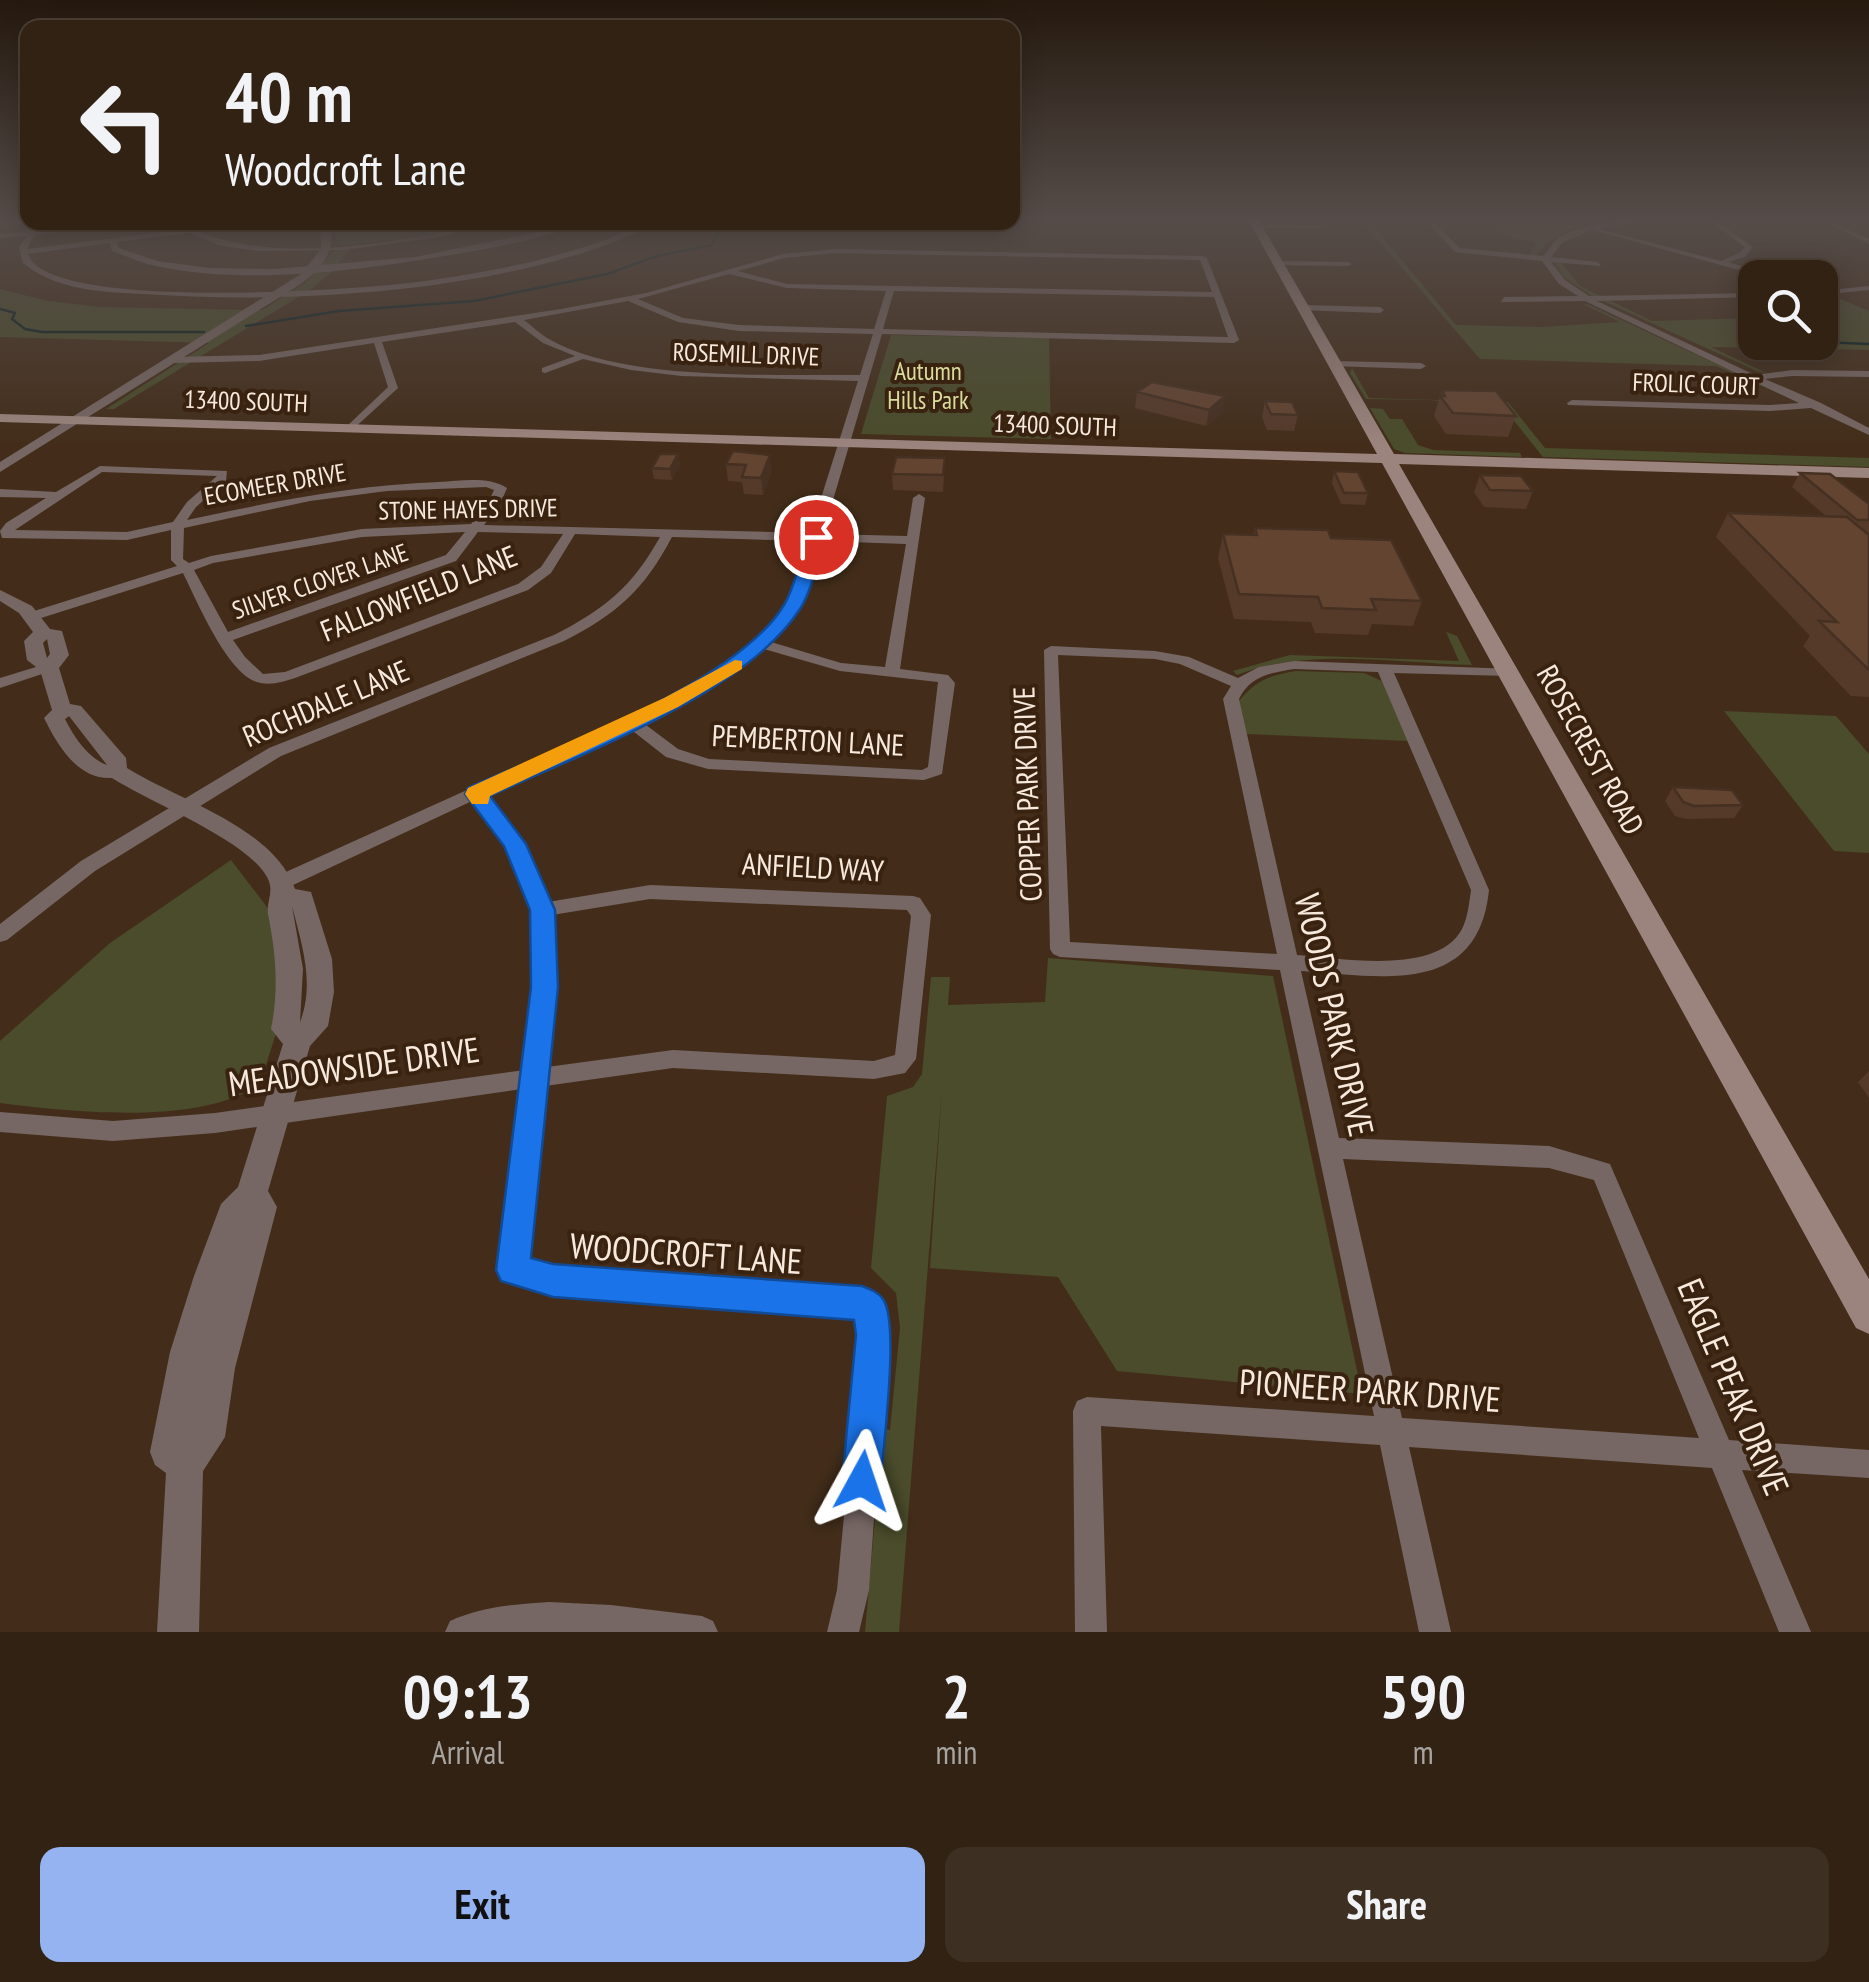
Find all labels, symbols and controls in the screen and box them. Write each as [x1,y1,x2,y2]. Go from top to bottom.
text: 40 m [225,51,353,141]
icon: left [60,60,190,190]
text: Woodcroft Lane [225,139,467,197]
map controls [1738,260,1838,360]
button: search [1738,260,1838,360]
street label: ROSEMILL DRIVE [672,335,820,373]
park label: Autumn Hills Park [887,355,969,416]
street label: FROLIC COURT [1632,366,1760,402]
street label: 13400 SOUTH [184,383,308,419]
street label: 13400 SOUTH [993,407,1117,443]
street label: ECOMEER DRIVE [202,456,348,512]
street label: STONE HAYES DRIVE [378,491,558,527]
pin [774,495,859,580]
icon: arrive [789,510,844,565]
street label: FALLOWFIELD LANE [314,535,522,650]
street label: SILVER CLOVER LANE [228,536,412,626]
street label: ROCHDALE LANE [236,650,414,755]
street label: ROSECREST ROAD [1529,658,1654,841]
street label: COPPER PARK DRIVE [1003,686,1050,902]
street label: PEMBERTON LANE [711,715,905,764]
street label: ANFIELD WAY [741,843,885,890]
street label: WOODS PARK DRIVE [1285,889,1385,1141]
street label: MEADOWSIDE DRIVE [225,1026,482,1106]
street label: WOODCROFT LANE [569,1222,804,1284]
street label: EAGLE PEAK DRIVE [1668,1271,1800,1502]
street label: PIONEER PARK DRIVE [1238,1358,1502,1422]
position arrow [810,1429,914,1533]
text: 09:13 [403,1657,533,1735]
text: 2 [942,1657,971,1735]
text: 590 [1380,1657,1466,1735]
text: Arrival [432,1731,504,1773]
text: min [935,1731,977,1773]
text: m [1413,1731,1434,1773]
button: Exit [40,1847,925,1962]
button: Share [945,1847,1829,1962]

